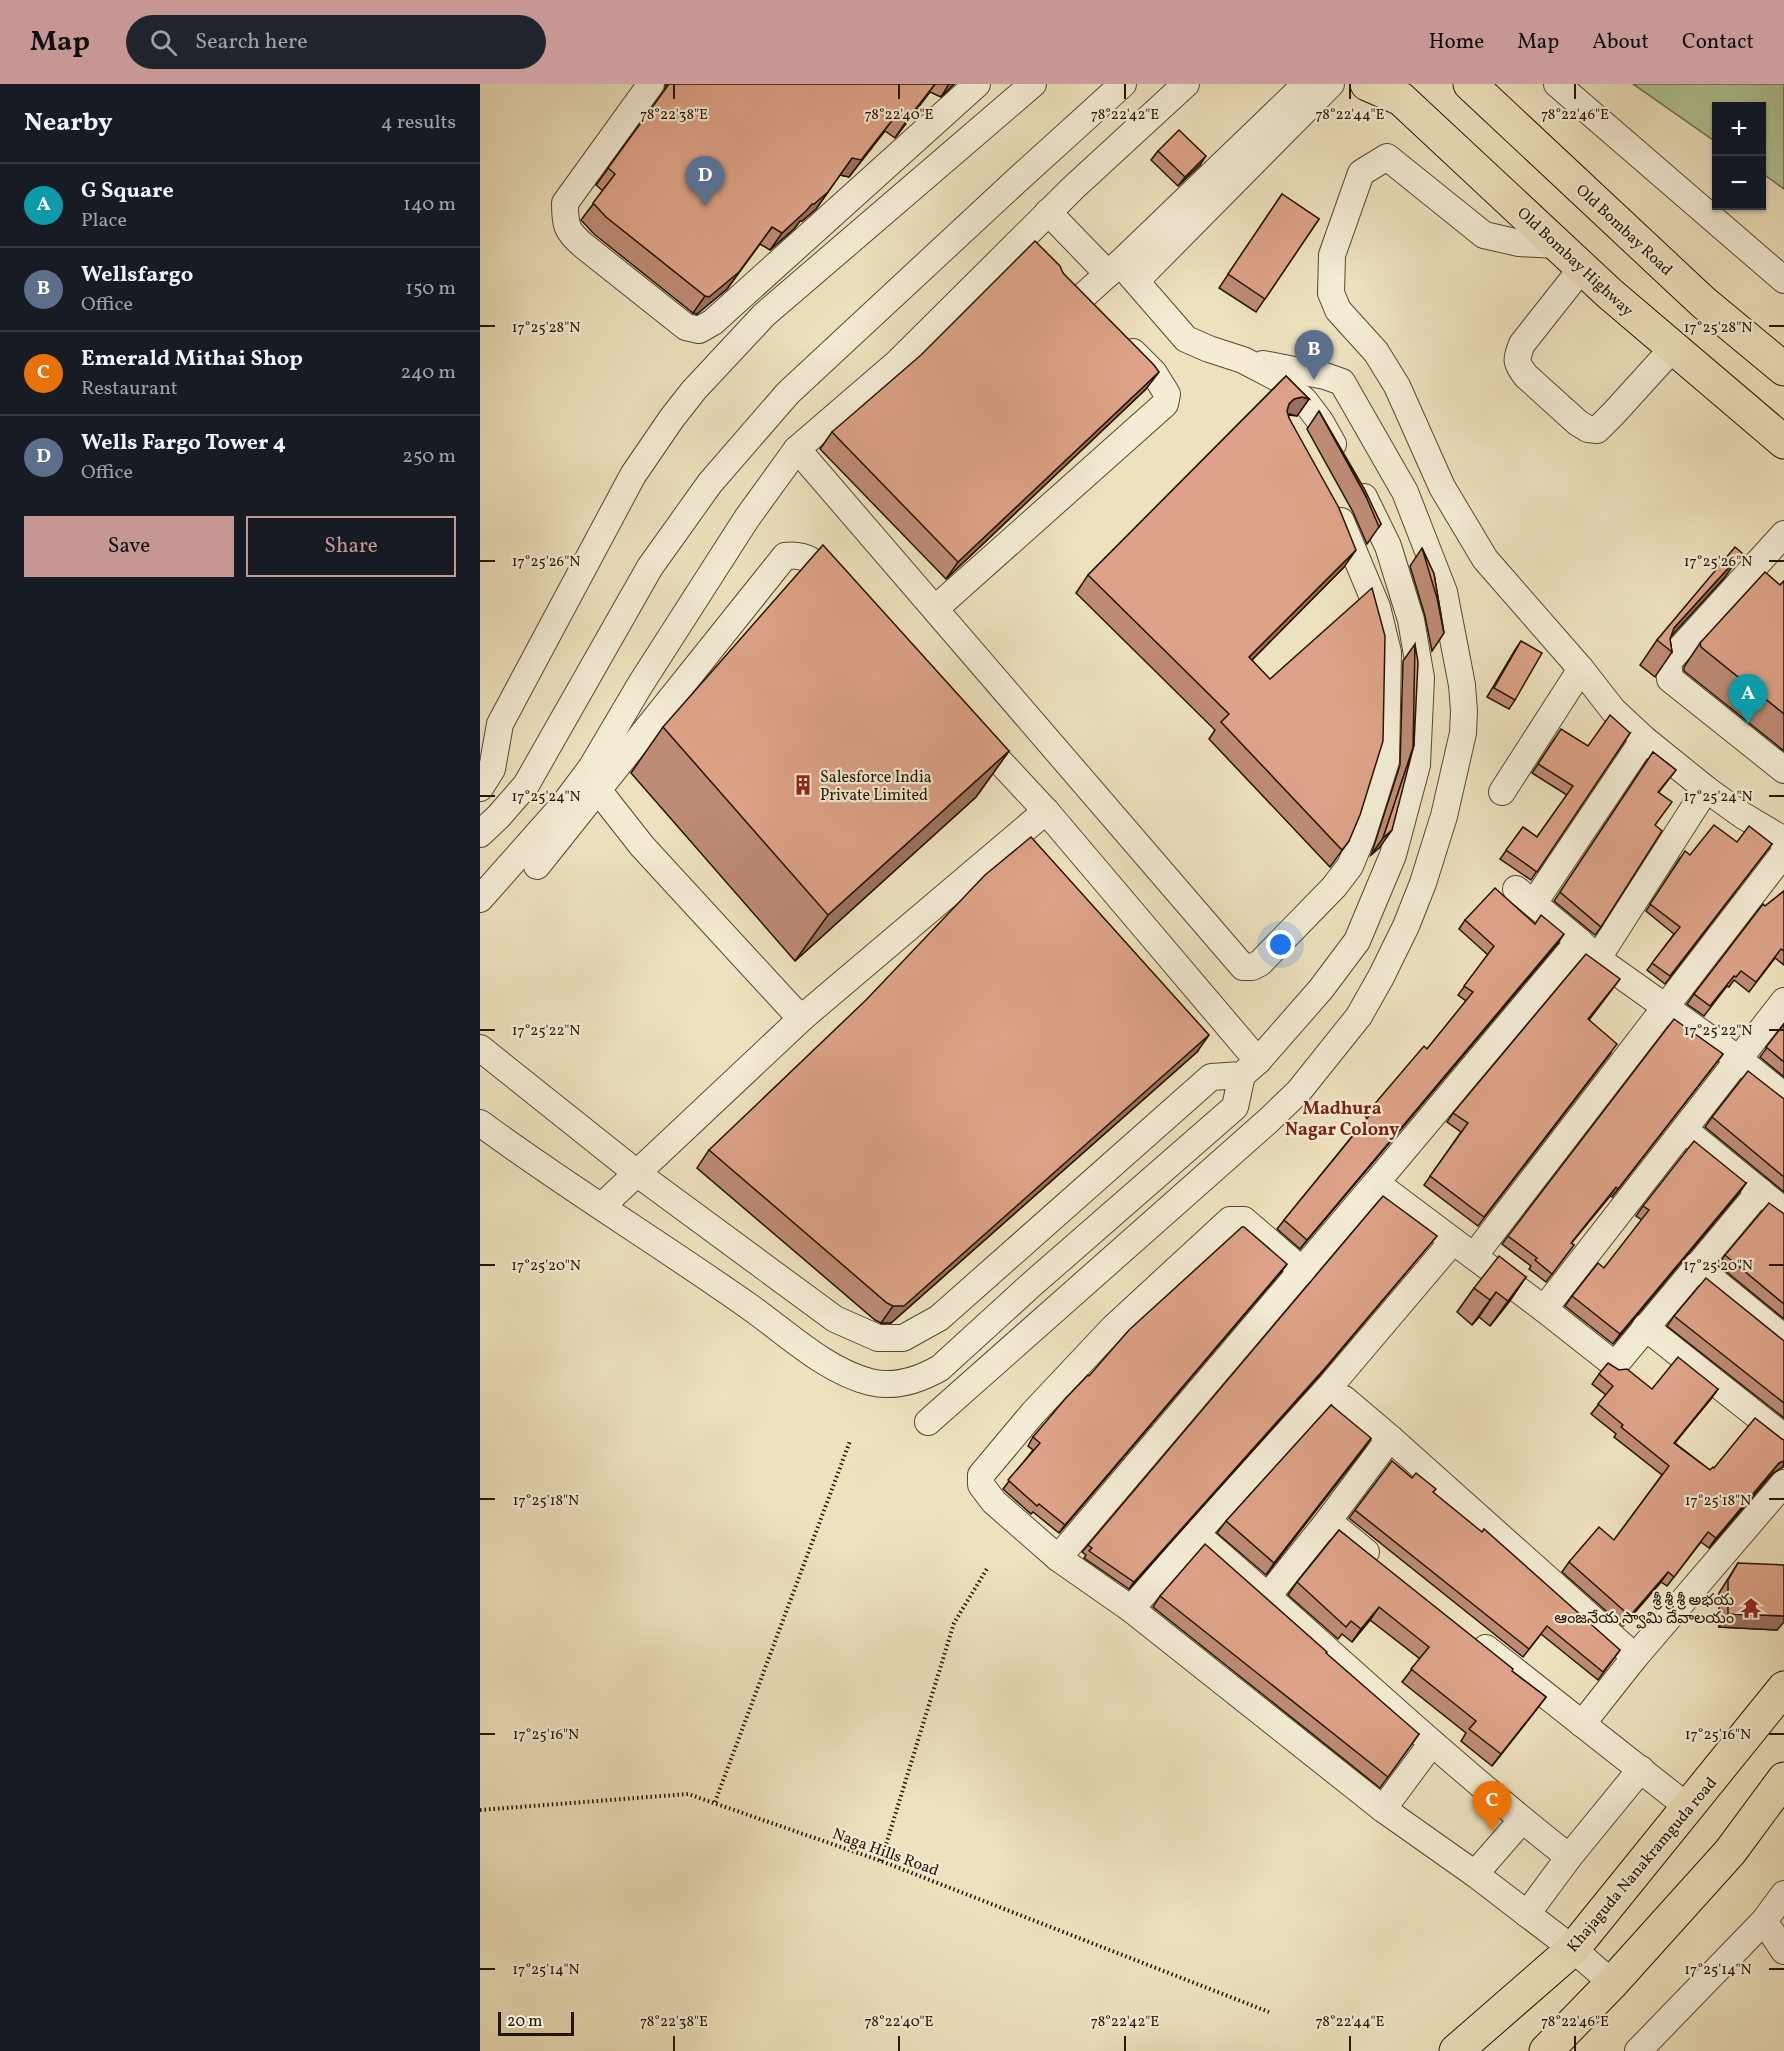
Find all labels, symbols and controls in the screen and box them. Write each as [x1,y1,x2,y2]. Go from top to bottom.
search box [126,15,546,69]
text: Map [30,23,90,62]
icon: search [147,26,180,59]
text: Search here [195,27,308,58]
text: Home [1429,28,1484,57]
text: Map [1517,28,1559,57]
text: About [1592,28,1649,57]
text: Contact [1682,28,1754,57]
map controls [1712,102,1766,210]
button: + [1712,102,1766,156]
text: Nearby [24,105,113,141]
text: 78°22'38"E [640,105,708,126]
text: 78°22'40"E [864,105,934,126]
text: 78°22'42"E [1091,105,1159,126]
text: 78°22'44"E [1315,105,1385,126]
text: 78°22'46"E [1541,105,1609,126]
text: 4 results [381,109,456,137]
pin: D [686,156,724,206]
button: − [1712,156,1766,210]
text: G Square [81,176,174,207]
street label: Old Bombay Road [1570,180,1677,281]
text: A [36,191,51,219]
text: 140 m [403,191,456,219]
street label: Old Bombay Highway [1512,203,1638,322]
text: Place [81,207,127,235]
text: Wellsfargo [81,260,193,291]
text: B [37,275,50,303]
text: 150 m [405,275,456,303]
text: Office [81,291,133,319]
text: 17°25'28"N [512,318,580,339]
text: 17°25'28"N [1684,318,1752,339]
pin: B [1294,330,1334,380]
text: Emerald Mithai Shop [81,344,303,375]
text: C [37,359,50,387]
text: 240 m [401,359,456,387]
text: Restaurant [81,375,178,403]
text: Wells Fargo Tower 4 [81,428,286,459]
text: D [36,443,51,471]
text: 250 m [402,443,456,471]
text: Office [81,459,133,487]
button: Save [24,516,234,577]
button: Share [246,516,456,577]
text: 17°25'26"N [512,552,580,573]
text: 17°25'26"N [1684,552,1752,573]
pin: A [1728,674,1768,724]
place label: Salesforce India Private Limited [820,767,932,807]
building icon: Salesforce India Private Limited [791,773,815,797]
text: 17°25'24"N [511,787,581,808]
text: 17°25'24"N [1683,787,1753,808]
your location [1266,930,1295,959]
text: 17°25'22"N [512,1021,580,1042]
text: 17°25'22"N [1684,1021,1752,1042]
district label: Madhura Nagar Colony [1285,1097,1399,1143]
text: 17°25'20"N [511,1256,581,1277]
text: 17°25'20"N [1683,1256,1753,1277]
text: 17°25'18"N [513,1491,579,1512]
text: 17°25'18"N [1685,1491,1751,1512]
place label: శ్రీ శ్రీ శ్రీ అభయ ఆంజనేయ స్వామి దేవాలయం [1554,1590,1734,1630]
temple icon: శ్రీ శ్రీ శ్రీ అభయ ఆంజనేయ స్వామి దేవాలయం [1739,1596,1763,1620]
text: 17°25'16"N [513,1725,579,1746]
text: 17°25'16"N [1685,1725,1751,1746]
street label: Khajaguda Nanakramguda road [1563,1773,1723,1958]
pin: C [1472,1782,1512,1831]
street label: Naga Hills Road [829,1823,942,1882]
text: 17°25'14"N [512,1960,580,1981]
text: 17°25'14"N [1684,1960,1752,1981]
scale bar [498,2009,574,2036]
text: 20 m [507,2011,542,2033]
text: 78°22'38"E [640,2012,708,2033]
text: 78°22'40"E [864,2012,934,2033]
text: 78°22'42"E [1091,2012,1159,2033]
text: 78°22'44"E [1315,2012,1385,2033]
text: 78°22'46"E [1541,2012,1609,2033]

